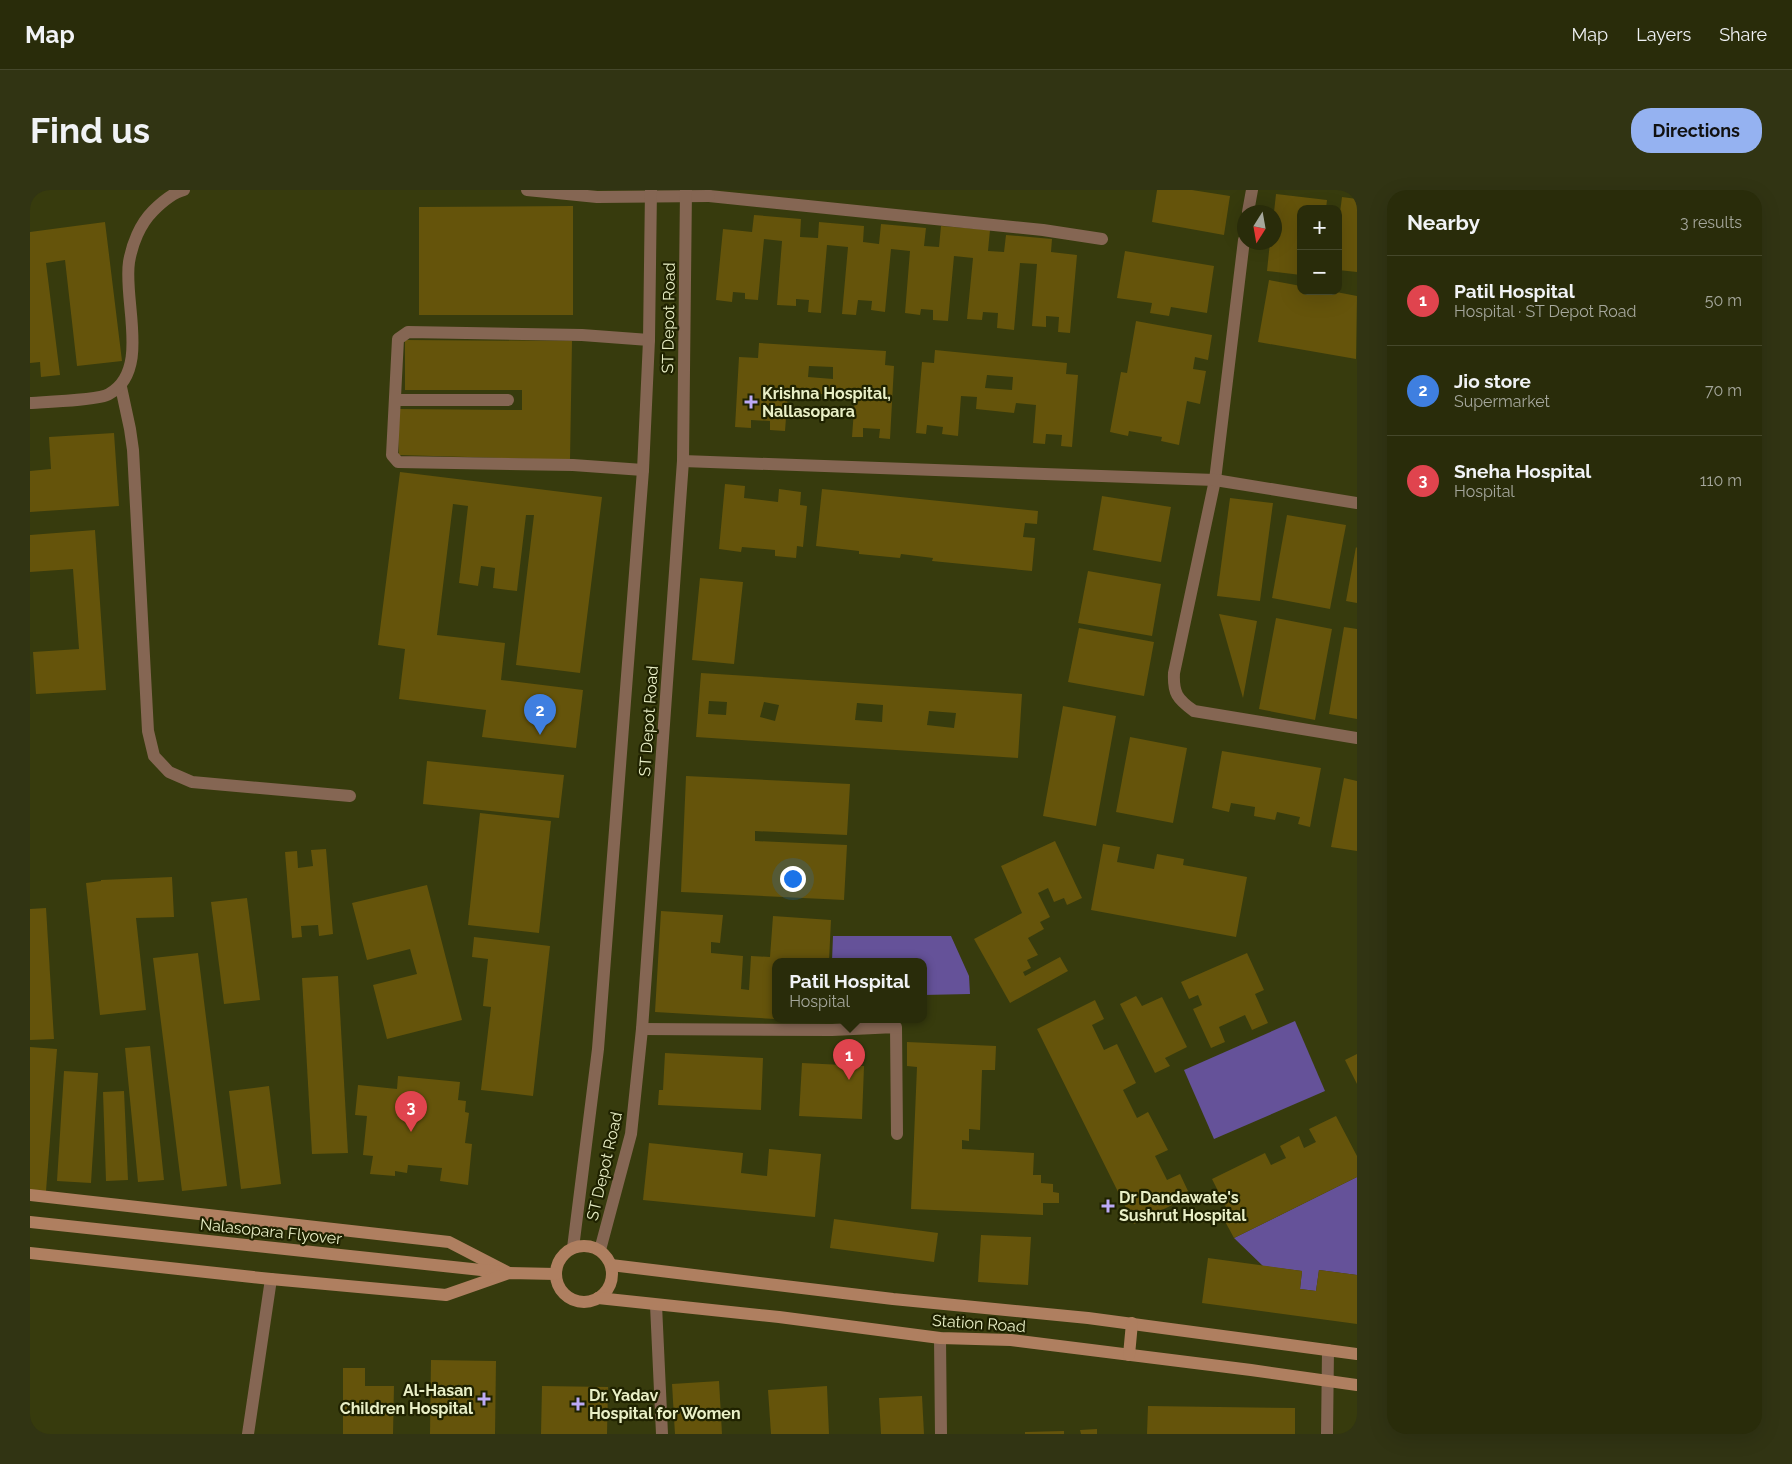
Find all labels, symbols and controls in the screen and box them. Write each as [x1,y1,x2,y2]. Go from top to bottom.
text: Map [25,20,75,49]
text: Map [1572,24,1608,45]
text: Layers [1636,24,1691,45]
text: Share [1719,24,1767,45]
button: Directions [1631,108,1762,153]
text: Find us [30,110,150,151]
north arrow [1237,205,1282,250]
map controls [1297,205,1342,295]
button: + [1297,205,1342,250]
text: Nearby [1407,210,1480,235]
text: 3 results [1680,213,1742,232]
button: − [1297,250,1342,295]
street label: ST Depot Road [658,262,679,374]
text: Patil Hospital [1454,280,1575,302]
text: 1 [1419,291,1427,310]
text: 50 m [1705,291,1742,310]
text: Hospital · ST Depot Road [1454,302,1636,321]
text: Jio store [1454,370,1531,392]
text: 2 [1418,381,1428,400]
text: 70 m [1705,381,1742,400]
place label: Krishna Hospital, Nallasopara [762,384,891,421]
text: Supermarket [1454,392,1550,411]
marker: Krishna Hospital, Nallasopara [744,395,758,409]
text: Sneha Hospital [1454,460,1591,482]
text: 3 [1419,471,1427,490]
text: 110 m [1700,471,1742,490]
text: Hospital [1454,482,1515,501]
street label: ST Depot Road [635,665,662,777]
pin: 2 [524,694,556,735]
your location [780,866,806,892]
popup [772,958,927,1023]
text: Patil Hospital [789,970,910,992]
text: Hospital [789,992,850,1011]
pin: 1 [833,1039,865,1080]
pin: 3 [395,1091,427,1132]
street label: ST Depot Road [583,1110,626,1222]
place label: Dr Dandawate's Sushrut Hospital [1119,1188,1247,1225]
marker: Dr Dandawate's Sushrut Hospital [1101,1199,1115,1213]
street label: Nalasopara Flyover [199,1215,343,1248]
street label: Station Road [932,1311,1026,1336]
place label: Al-Hasan Children Hospital [340,1381,474,1418]
place label: Dr. Yadav Hospital for Women [589,1386,741,1423]
marker: Al-Hasan Children Hospital [477,1392,491,1406]
marker: Dr. Yadav Hospital for Women [571,1397,585,1411]

